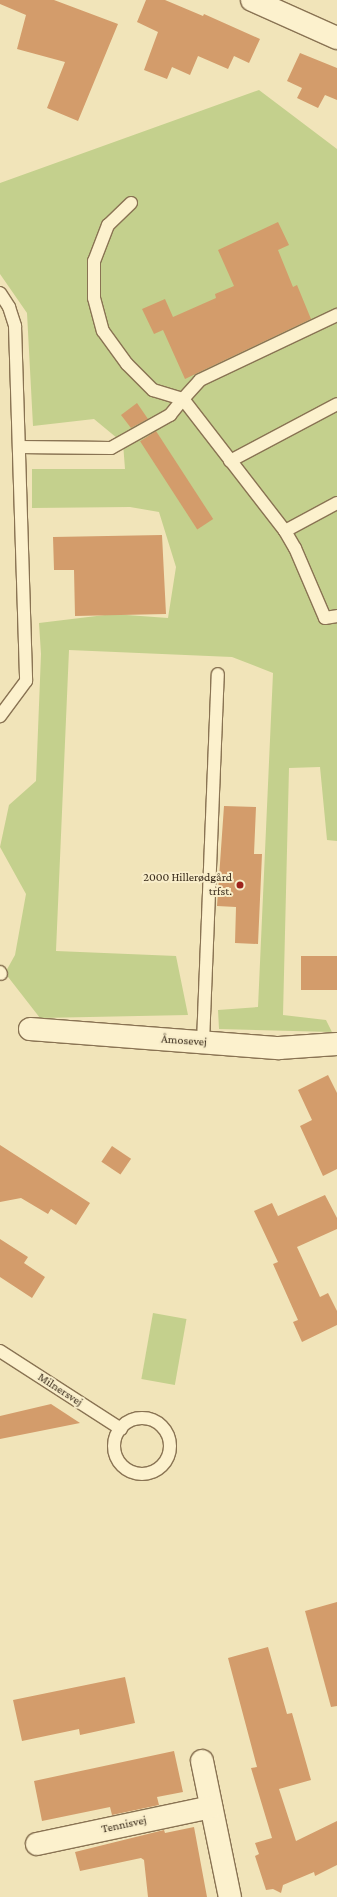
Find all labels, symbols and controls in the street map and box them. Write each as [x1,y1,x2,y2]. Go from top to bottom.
place label: 2000 Hillerødgård trfst. [143,871,232,899]
marker: 2000 Hillerødgård trfst. [235,880,245,890]
street label: Åmosevej [161,1032,207,1050]
street label: Milnersvej [35,1370,85,1410]
street label: Tennisvej [100,1813,148,1837]

